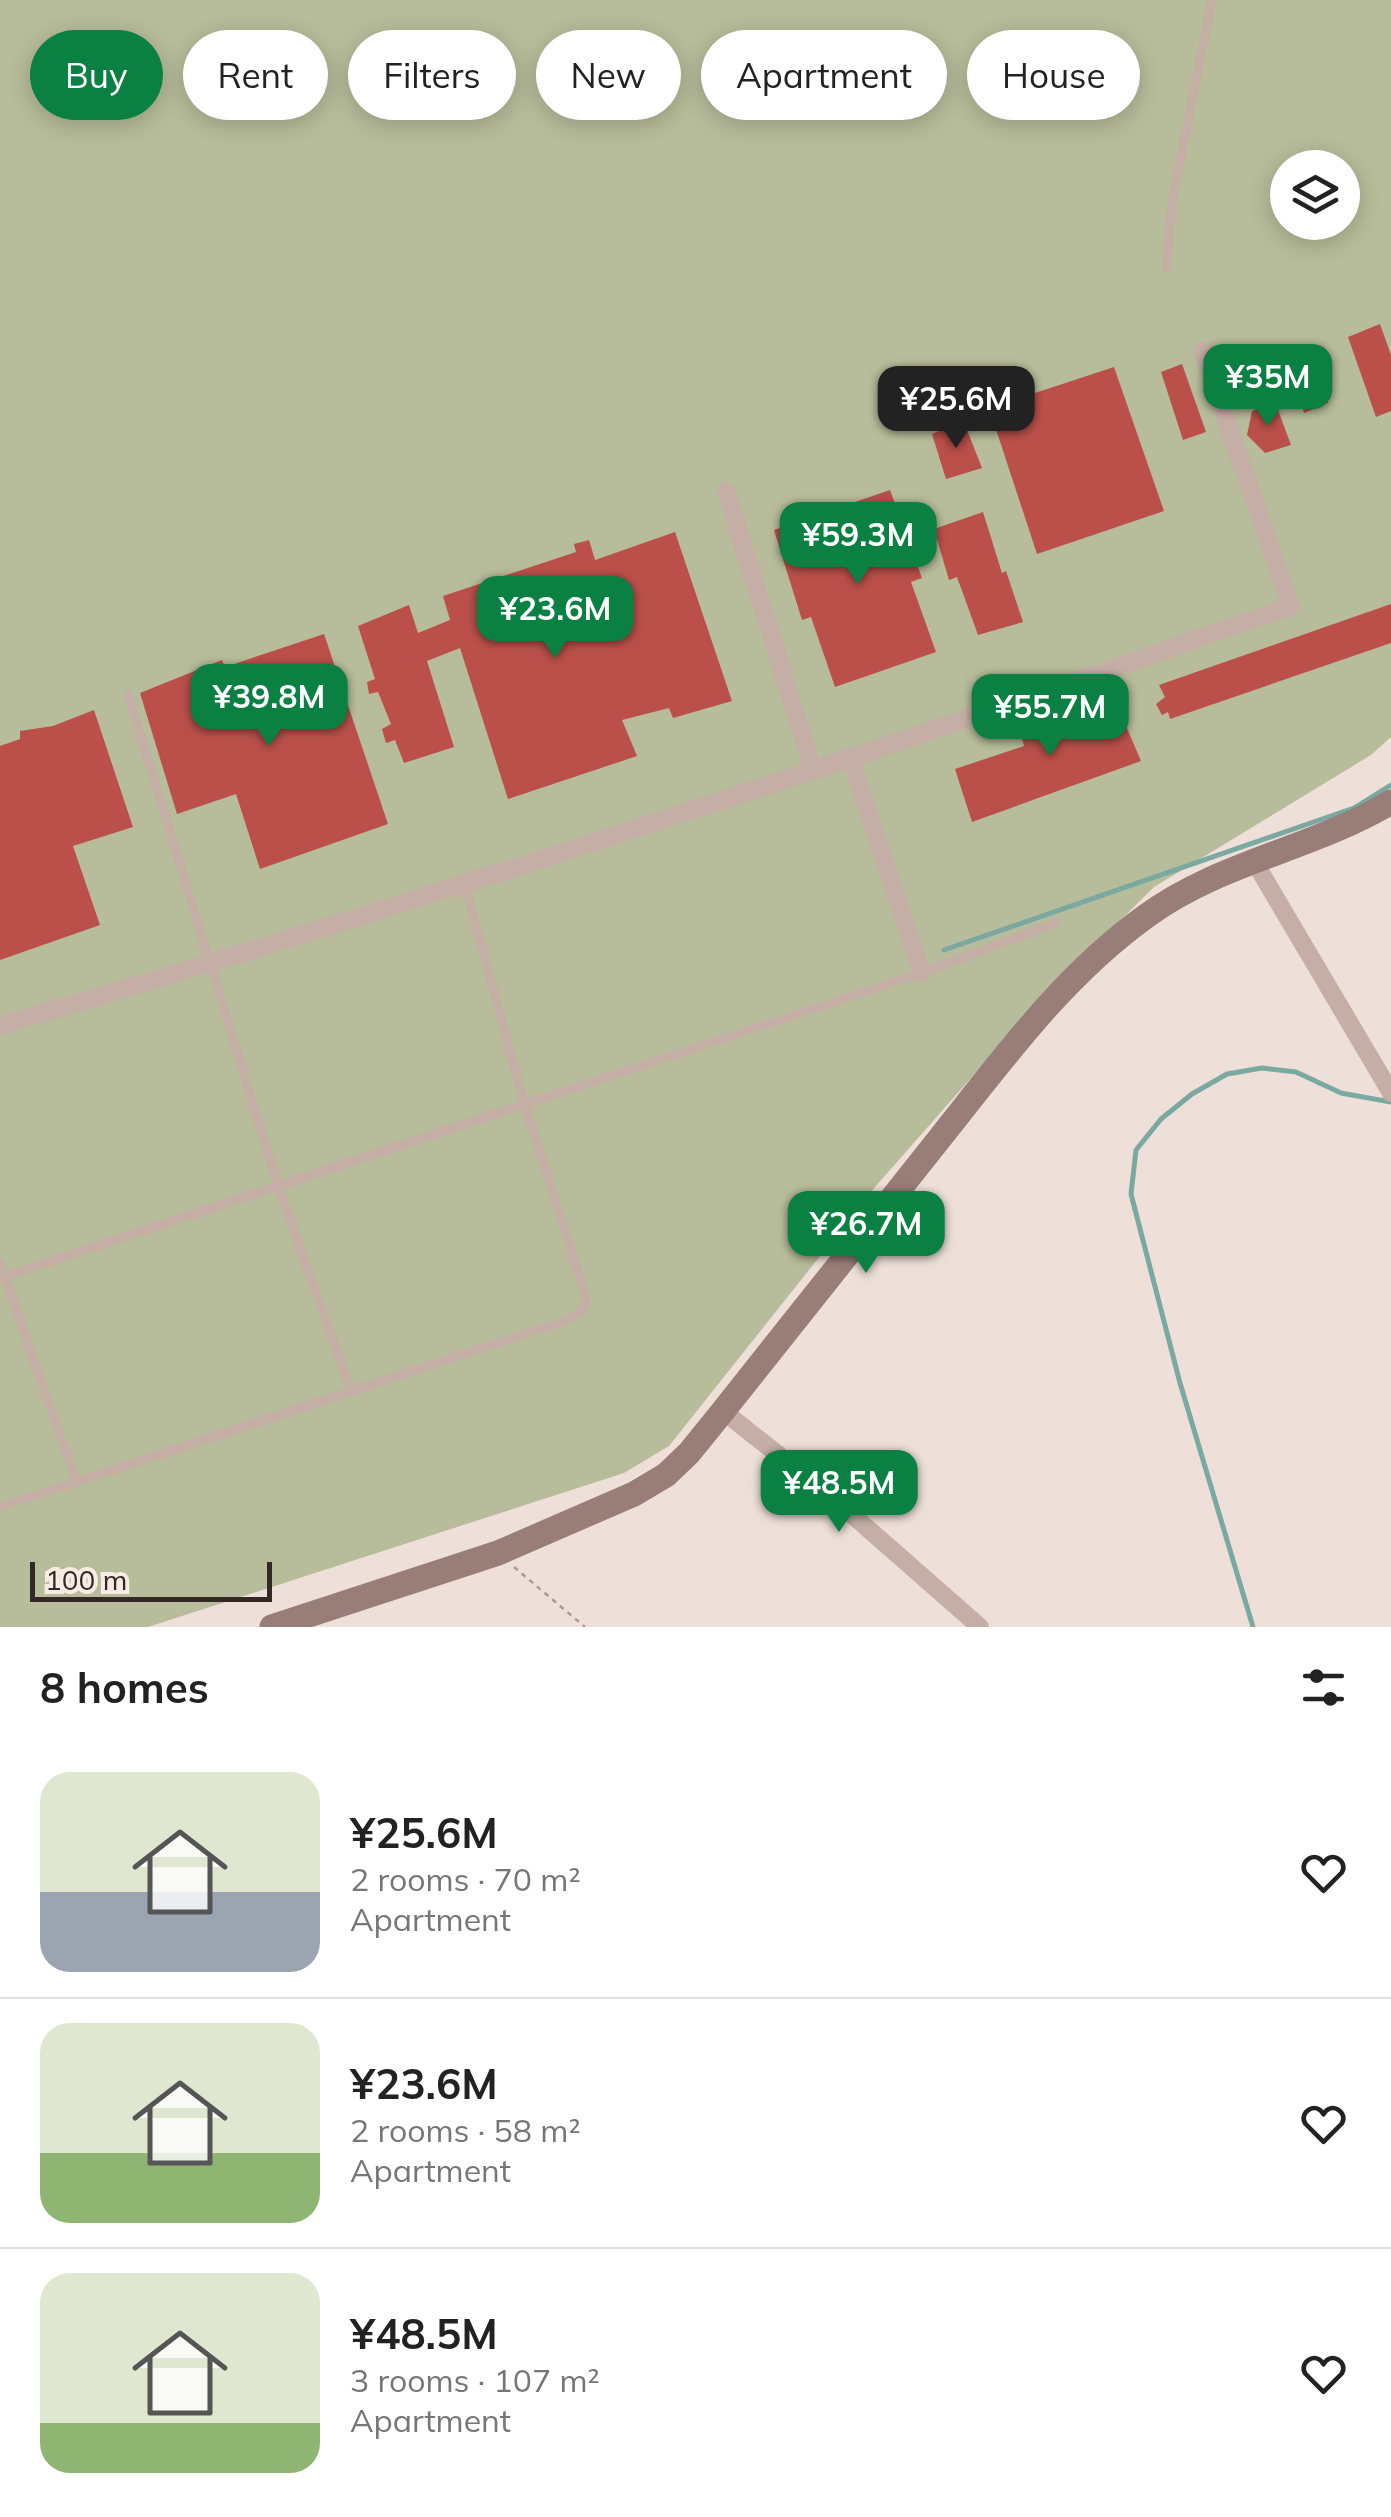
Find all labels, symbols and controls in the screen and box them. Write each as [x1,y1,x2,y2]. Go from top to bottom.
chip: Buy [30,30,163,120]
chip: Rent [183,30,328,120]
chip: Filters [348,30,516,120]
chip: New [536,30,681,120]
chip: Apartment [701,30,947,120]
chip: House [967,30,1140,120]
map controls [1270,150,1360,240]
button: layers [1270,150,1360,240]
pin: ¥35M [1209,344,1327,429]
text: ¥35M [1225,356,1311,396]
pin: ¥25.6M [875,366,1037,451]
text: ¥25.6M [900,378,1012,418]
pin: ¥59.3M [777,502,939,587]
text: ¥59.3M [802,514,914,554]
pin: ¥23.6M [474,576,636,661]
text: ¥23.6M [499,588,611,628]
pin: ¥39.8M [188,664,350,749]
pin: ¥55.7M [969,674,1131,759]
text: ¥39.8M [213,676,325,716]
text: ¥55.7M [994,686,1106,726]
pin: ¥26.7M [785,1191,947,1276]
text: ¥26.7M [810,1203,922,1243]
pin: ¥48.5M [758,1450,920,1535]
text: ¥48.5M [783,1462,895,1502]
scale bar [30,1557,272,1602]
text: 100 m [45,1562,127,1597]
icon: filters [1296,1660,1351,1715]
text: 8 homes [40,1661,209,1714]
text: ¥25.6M [350,1806,498,1859]
icon: home [120,1812,240,1932]
icon: heart [1296,1845,1351,1900]
text: 2 rooms · 70 m² [350,1859,581,1899]
text: Apartment [350,1899,511,1939]
text: ¥23.6M [350,2057,498,2110]
icon: home [120,2063,240,2183]
icon: heart [1296,2096,1351,2151]
text: 2 rooms · 58 m² [350,2110,581,2150]
text: Apartment [350,2150,511,2190]
text: ¥48.5M [350,2307,498,2360]
icon: home [120,2313,240,2433]
icon: heart [1296,2346,1351,2401]
text: 3 rooms · 107 m² [350,2360,600,2400]
text: Apartment [350,2400,511,2440]

